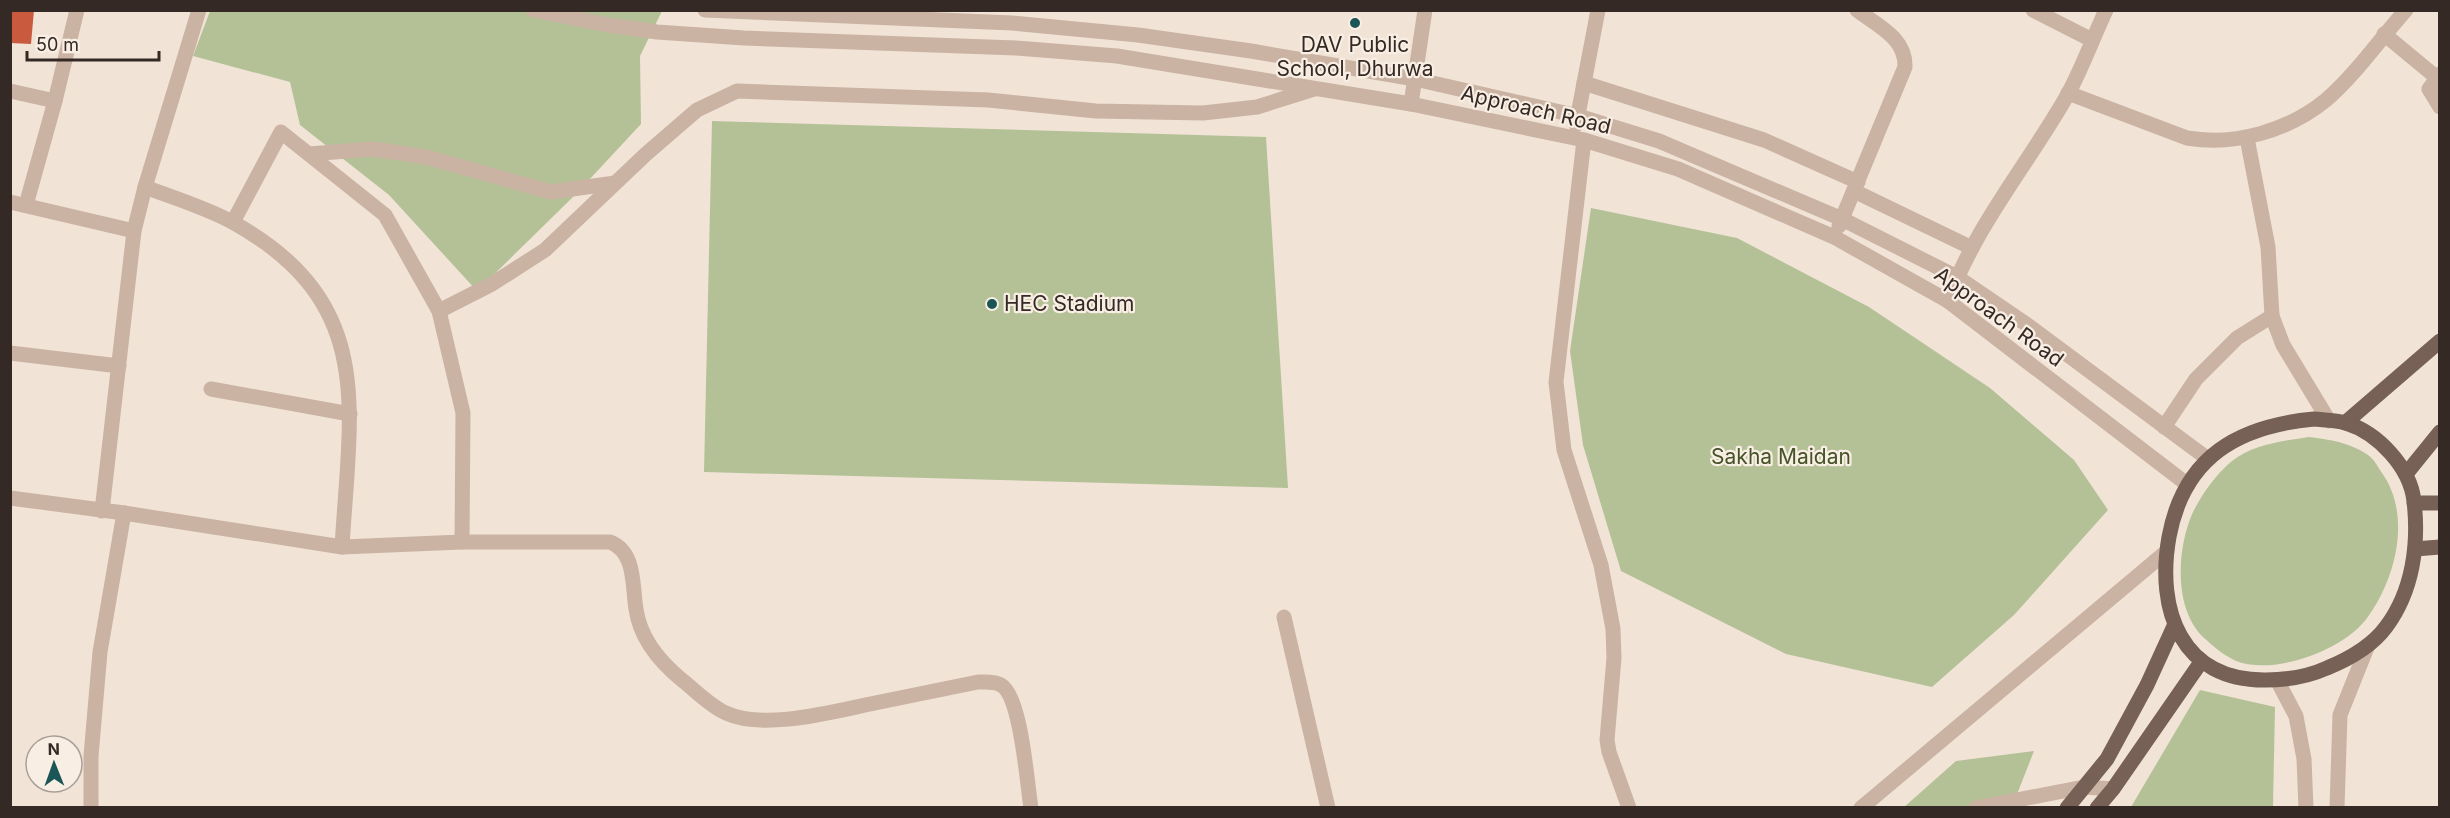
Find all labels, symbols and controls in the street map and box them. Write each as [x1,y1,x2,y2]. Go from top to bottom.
marker: DAV Public School, Dhurwa [1348,16,1362,30]
scale bar [27,24,159,62]
place label: DAV Public School, Dhurwa [1276,32,1434,81]
text: 50 m [36,34,79,55]
street label: Approach Road [1459,80,1614,139]
street label: Approach Road [1930,261,2069,372]
place label: HEC Stadium [1004,291,1134,316]
marker: HEC Stadium [985,297,999,311]
park label: Sakha Maidan [1711,444,1851,469]
north arrow [24,734,84,794]
text: N [47,739,60,759]

